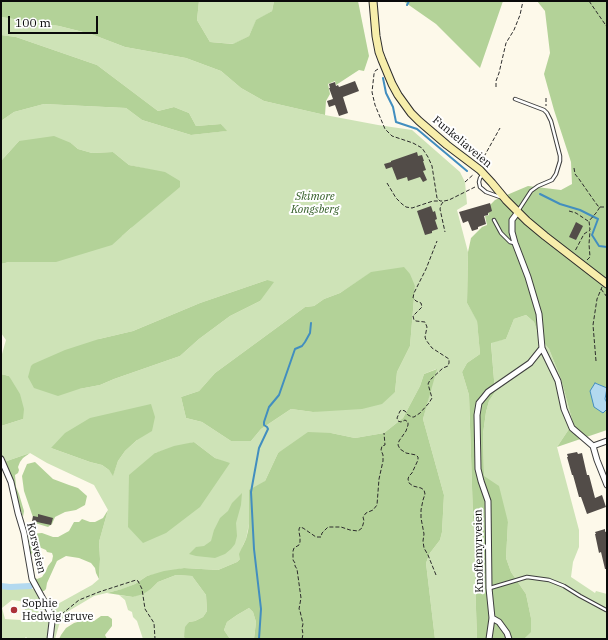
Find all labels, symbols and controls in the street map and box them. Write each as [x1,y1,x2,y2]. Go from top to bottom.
scale bar [10,8,100,34]
text: 100 m [15,15,51,30]
street label: Funkeliaveien [430,113,494,171]
park label: Skimore Kongsberg [291,190,339,216]
street label: Knoffemyrveien [472,509,486,593]
street label: Korsveien [24,521,48,575]
place label: Sophie Hedwig gruve [22,597,93,623]
marker: Sophie Hedwig gruve [9,605,19,615]

